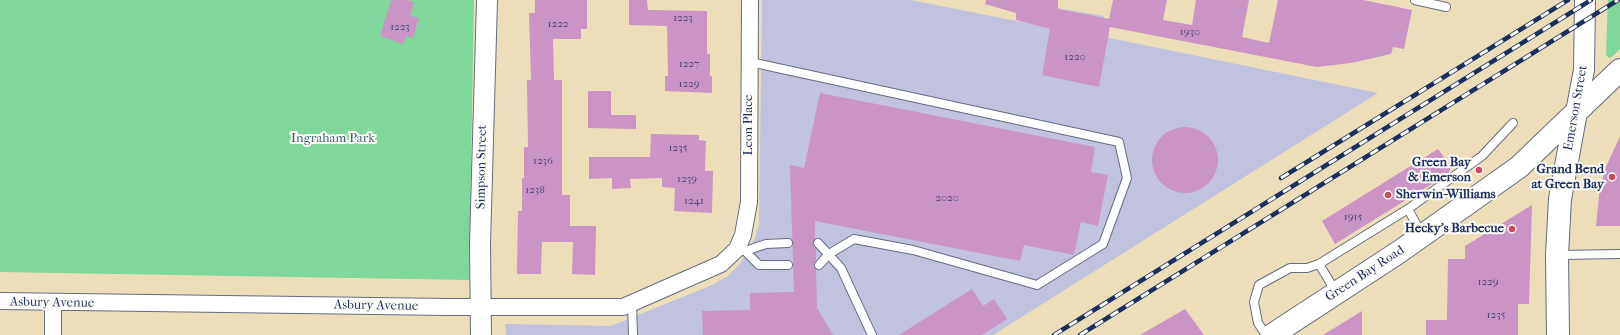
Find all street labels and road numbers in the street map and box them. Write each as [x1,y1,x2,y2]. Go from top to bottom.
street label: Emerson Street [1561,64,1591,152]
street label: Leon Place [741,95,757,155]
street label: Simpson Street [473,125,491,209]
street label: Green Bay Road [1323,243,1407,305]
street label: Asbury Avenue [10,294,94,312]
street label: Asbury Avenue [334,297,418,315]

